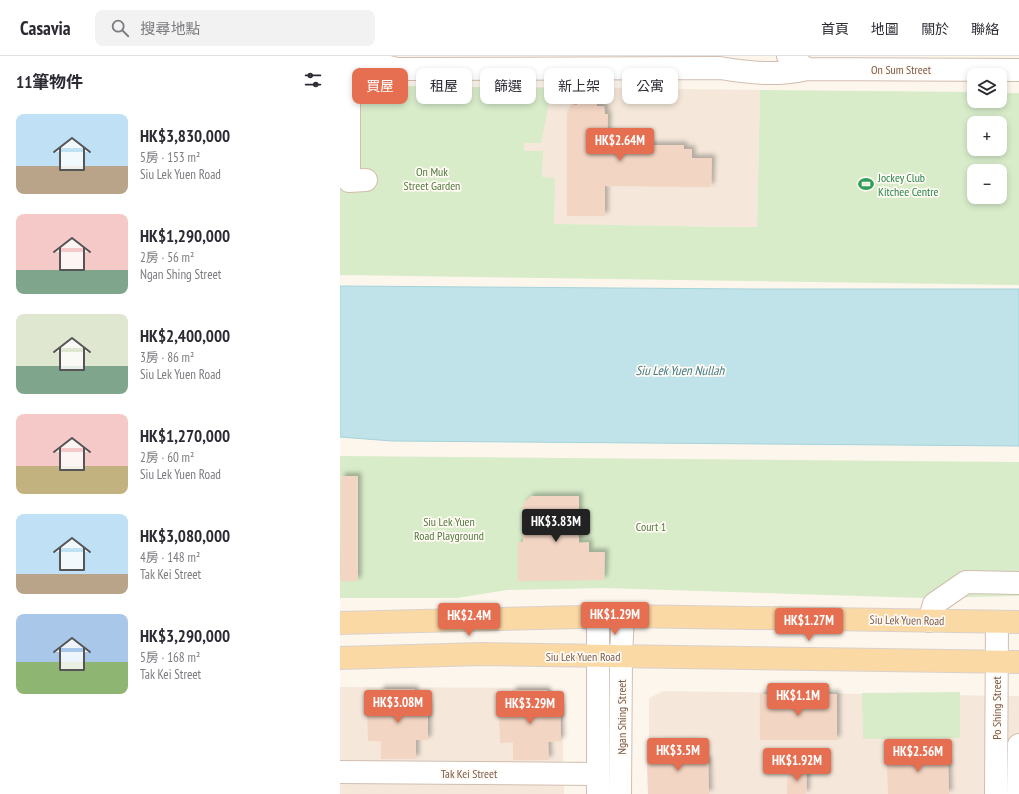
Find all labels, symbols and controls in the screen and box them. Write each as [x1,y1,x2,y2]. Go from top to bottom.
search box [95,10,375,46]
text: Casavia [20,16,71,40]
icon: search [109,17,131,39]
text: 搜尋地點 [141,19,201,38]
text: 首頁 [821,20,849,38]
text: 地圖 [871,20,899,38]
text: 關於 [921,20,949,38]
text: 聯絡 [971,20,999,38]
street label: On Sum Street [871,62,932,77]
chip: 買屋 [352,68,408,104]
chip: 租屋 [416,68,472,104]
chip: 篩選 [480,68,536,104]
chip: 新上架 [544,68,614,104]
chip: 公寓 [622,68,678,104]
map controls [967,68,1007,204]
button: layers [967,68,1007,108]
icon: filters [302,69,324,91]
text: 11筆物件 [16,71,83,93]
button: + [967,116,1007,156]
text: HK$3,830,000 [140,125,230,147]
pin: HK$2.64M [579,128,661,162]
icon: home [48,130,96,178]
text: HK$2.64M [595,132,645,149]
text: 5房 · 153 m² [140,149,200,166]
park label: On Muk Street Garden [404,164,460,193]
button: − [967,164,1007,204]
text: Siu Lek Yuen Road [140,166,221,183]
place label: Jockey Club Kitchee Centre [877,170,939,199]
sports icon: Jockey Club Kitchee Centre [857,175,875,193]
text: HK$1,290,000 [140,225,230,247]
icon: home [48,230,96,278]
text: 2房 · 56 m² [140,249,194,266]
text: Ngan Shing Street [140,266,221,283]
text: HK$2,400,000 [140,325,230,347]
icon: home [48,330,96,378]
text: 3房 · 86 m² [140,349,194,366]
water label: Siu Lek Yuen Nullah [636,362,725,379]
text: Siu Lek Yuen Road [140,366,221,383]
text: HK$1,270,000 [140,425,230,447]
icon: home [48,430,96,478]
text: 2房 · 60 m² [140,449,194,466]
text: Siu Lek Yuen Road [140,466,221,483]
pin: HK$3.83M [515,509,597,543]
text: HK$3.83M [531,513,581,530]
park label: Siu Lek Yuen Road Playground [414,514,484,543]
park label: Court 1 [636,519,666,534]
text: HK$3,080,000 [140,525,230,547]
icon: home [48,530,96,578]
text: 4房 · 148 m² [140,549,200,566]
text: Tak Kei Street [140,566,201,583]
pin: HK$1.29M [574,602,656,636]
pin: HK$2.4M [432,603,506,637]
text: HK$1.29M [590,606,640,623]
text: HK$2.4M [447,607,491,624]
pin: HK$1.27M [768,608,850,642]
text: HK$1.27M [784,612,834,629]
street label: Siu Lek Yuen Road [869,612,945,628]
text: HK$3,290,000 [140,625,230,647]
icon: home [48,630,96,678]
text: 5房 · 168 m² [140,649,200,666]
street label: Siu Lek Yuen Road [546,649,620,664]
text: Tak Kei Street [140,666,201,683]
street label: Po Shing Street [989,675,1004,740]
street label: Ngan Shing Street [614,679,629,755]
pin: HK$1.1M [761,683,835,717]
text: HK$1.1M [776,687,820,704]
pin: HK$3.08M [357,690,439,724]
pin: HK$3.29M [489,691,571,725]
text: HK$3.08M [373,694,423,711]
text: HK$3.29M [505,695,555,712]
pin: HK$3.5M [641,738,715,772]
pin: HK$2.56M [877,739,959,773]
text: HK$3.5M [656,742,700,759]
text: HK$2.56M [893,743,943,760]
pin: HK$1.92M [756,748,838,782]
text: HK$1.92M [772,752,822,769]
street label: Tak Kei Street [441,766,498,781]

